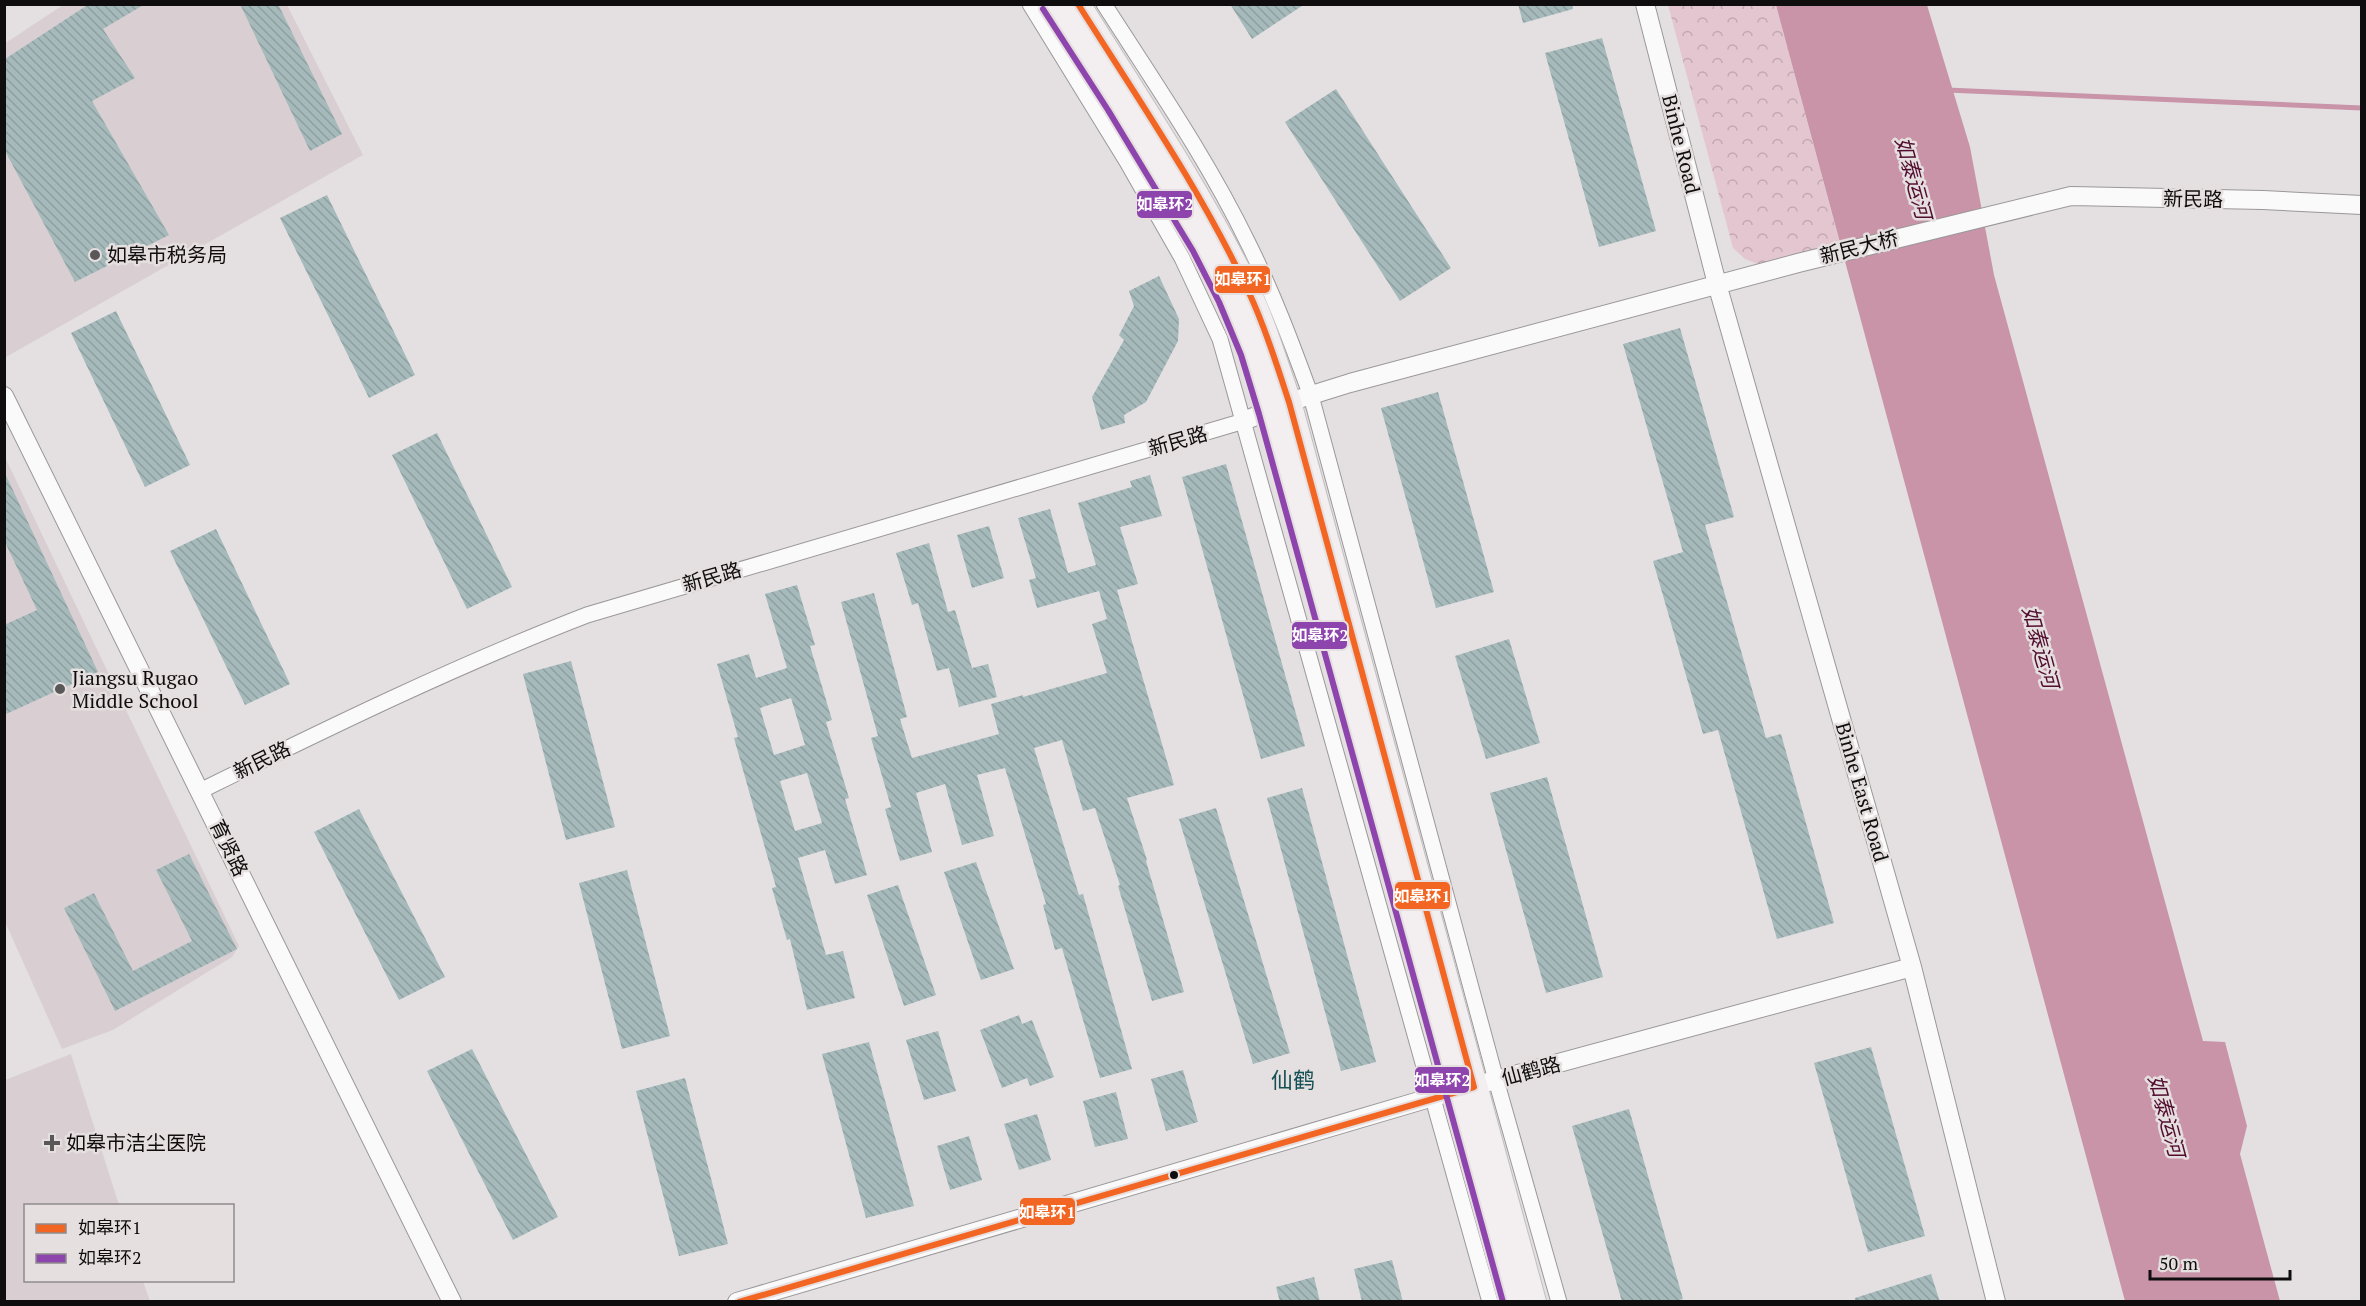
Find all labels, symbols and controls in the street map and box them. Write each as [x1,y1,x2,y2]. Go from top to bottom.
street label: Binhe Road [1656,91,1707,196]
water label: 如泰运河 [1890,134,1939,226]
street label: 新民路 [2163,184,2223,213]
line badge: 如皋环2 [1136,190,1193,219]
text: 如皋环2 [1136,193,1194,215]
street label: 新民大桥 [1817,224,1901,269]
place label: 如皋市税务局 [107,241,227,268]
marker: 如皋市税务局 [88,248,102,262]
line badge: 如皋环1 [1214,265,1271,294]
text: 如皋环1 [1214,268,1272,290]
street label: 新民路 [1145,419,1210,462]
street label: 新民路 [679,555,744,598]
water label: 如泰运河 [2017,603,2066,695]
line badge: 如皋环2 [1291,621,1348,650]
text: 如皋环2 [1291,624,1349,646]
place label: Jiangsu Rugao Middle School [72,664,198,714]
marker: Jiangsu Rugao Middle School [53,682,67,696]
street label: Binhe East Road [1830,719,1895,865]
street label: 新民路 [229,734,295,785]
street label: 育贤路 [204,815,255,881]
line badge: 如皋环1 [1394,881,1451,910]
text: 如皋环1 [1393,885,1451,907]
street label: 仙鹤路 [1498,1050,1563,1091]
district label: 仙鹤 [1271,1065,1315,1094]
line badge: 如皋环2 [1414,1066,1470,1094]
text: 如皋环2 [1413,1069,1471,1091]
water label: 如泰运河 [2143,1072,2192,1164]
place label: 如皋市洁尘医院 [66,1129,206,1156]
marker: 如皋市洁尘医院 [43,1134,61,1152]
unlabelled marker [1168,1169,1180,1181]
line badge: 如皋环1 [1019,1197,1076,1226]
text: 如皋环1 [1018,1201,1076,1223]
legend [24,1204,234,1282]
text: 如皋环1 [78,1215,142,1239]
scale bar [2150,1243,2290,1281]
text: 如皋环2 [78,1245,142,1269]
text: 50 m [2159,1251,2199,1275]

